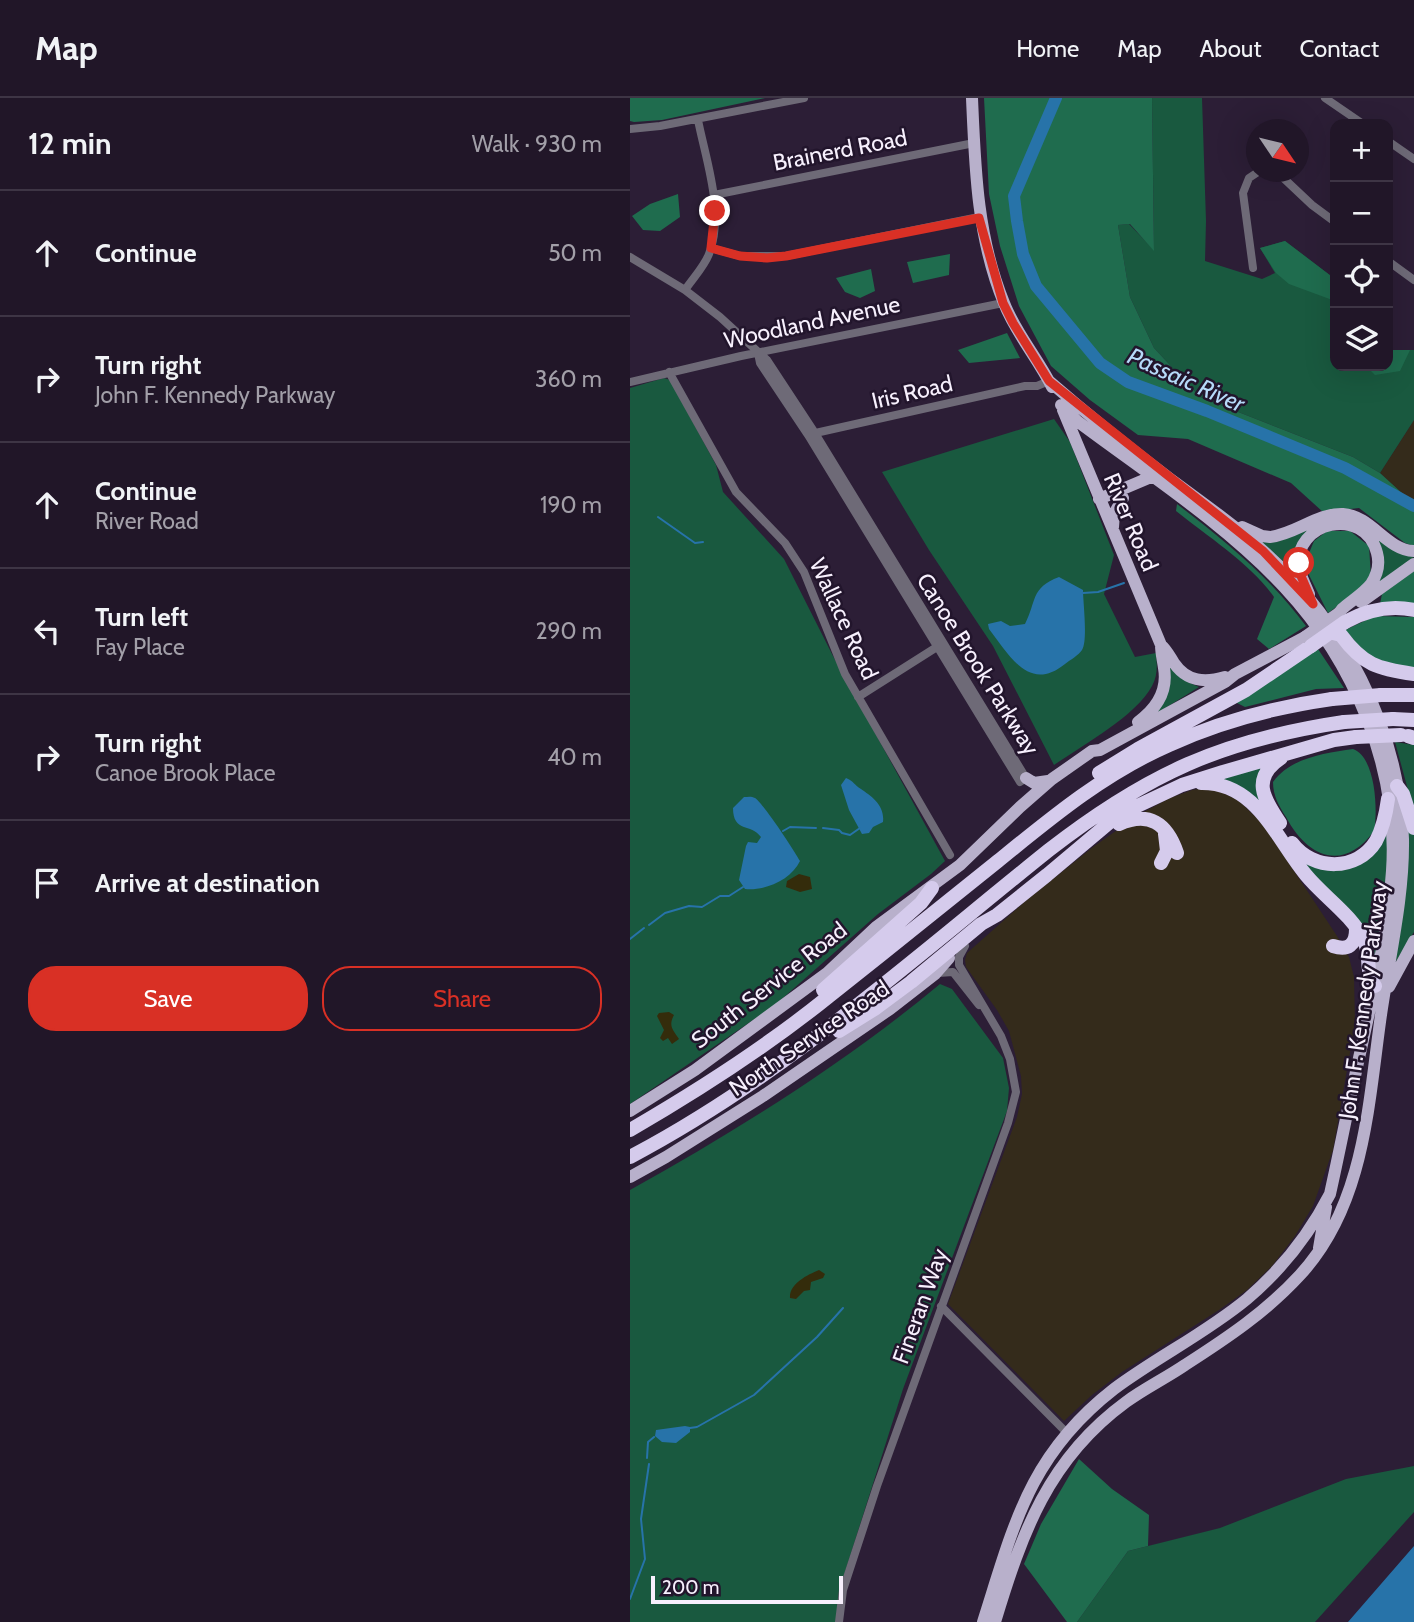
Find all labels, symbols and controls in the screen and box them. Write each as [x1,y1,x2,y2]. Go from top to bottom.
text: Map [35,28,98,68]
text: Home [1016,34,1079,63]
text: Map [1117,34,1162,63]
text: About [1200,34,1262,63]
text: Contact [1300,34,1379,63]
north arrow [1246,119,1309,182]
map controls [1330,119,1393,371]
button: + [1330,119,1393,182]
street label: Brainerd Road [771,123,909,177]
text: 12 min [28,125,112,162]
text: Walk · 930 m [472,130,602,158]
button: − [1330,182,1393,245]
route end [699,195,730,226]
icon: ahead [28,234,66,272]
text: Continue [95,237,197,269]
text: 50 m [548,239,602,267]
button: locate [1330,245,1393,308]
street label: Woodland Avenue [721,290,903,354]
button: layers [1330,308,1393,371]
water label: Passaic River [1123,341,1251,419]
text: Turn right [95,349,201,381]
icon: right [28,360,66,398]
text: 360 m [535,365,602,393]
street label: Iris Road [869,369,955,415]
text: John F. Kennedy Parkway [95,381,335,409]
street label: River Road [1098,469,1164,575]
text: Continue [95,475,197,507]
icon: ahead [28,486,66,524]
text: 190 m [540,491,602,519]
text: River Road [95,507,199,535]
route start [1283,547,1314,578]
street label: Wallace Road [804,554,884,684]
street label: Canoe Brook Parkway [911,568,1046,760]
text: Turn left [95,601,188,633]
icon: left [28,612,66,650]
text: 290 m [535,617,602,645]
text: Fay Place [95,633,185,661]
text: Turn right [95,727,201,759]
icon: right [28,738,66,776]
text: 40 m [547,743,602,771]
text: Canoe Brook Place [95,759,276,787]
icon: arrive [28,864,66,902]
text: Arrive at destination [95,867,320,899]
street label: John F. Kennedy Parkway [1332,879,1394,1122]
street label: South Service Road [686,916,852,1054]
button: Save [28,966,308,1031]
button: Share [322,966,602,1031]
street label: North Service Road [724,974,894,1102]
street label: Fineran Way [886,1244,954,1367]
scale bar [651,1573,844,1605]
text: 200 m [662,1576,719,1599]

